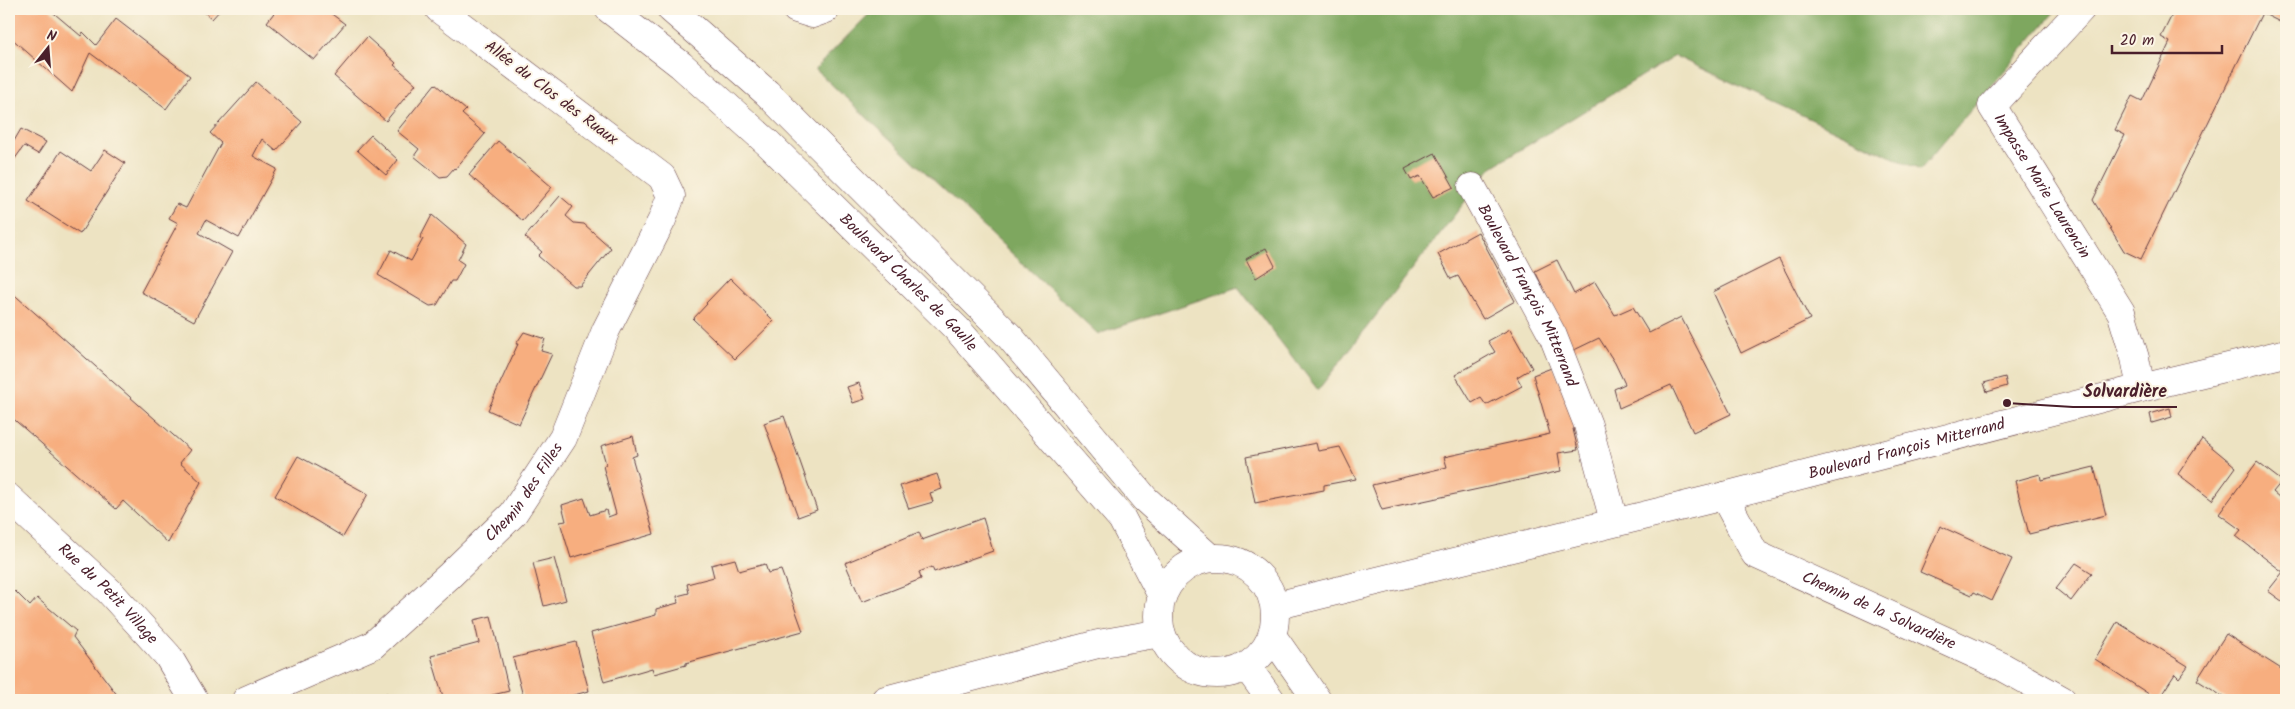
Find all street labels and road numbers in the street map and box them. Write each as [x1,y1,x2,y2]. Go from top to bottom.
street label: Allée du Clos des Ruaux [479,34,624,152]
street label: Impasse Marie Laurencin [1987,108,2097,264]
street label: Boulevard François Mitterrand [1471,199,1585,391]
street label: Boulevard Charles de Gaulle [834,207,984,357]
street label: Boulevard François Mitterrand [1806,411,2009,486]
street label: Chemin des Filles [479,437,569,548]
street label: Rue du Petit Village [53,537,164,650]
street label: Chemin de la Solvardière [1798,564,1960,656]

